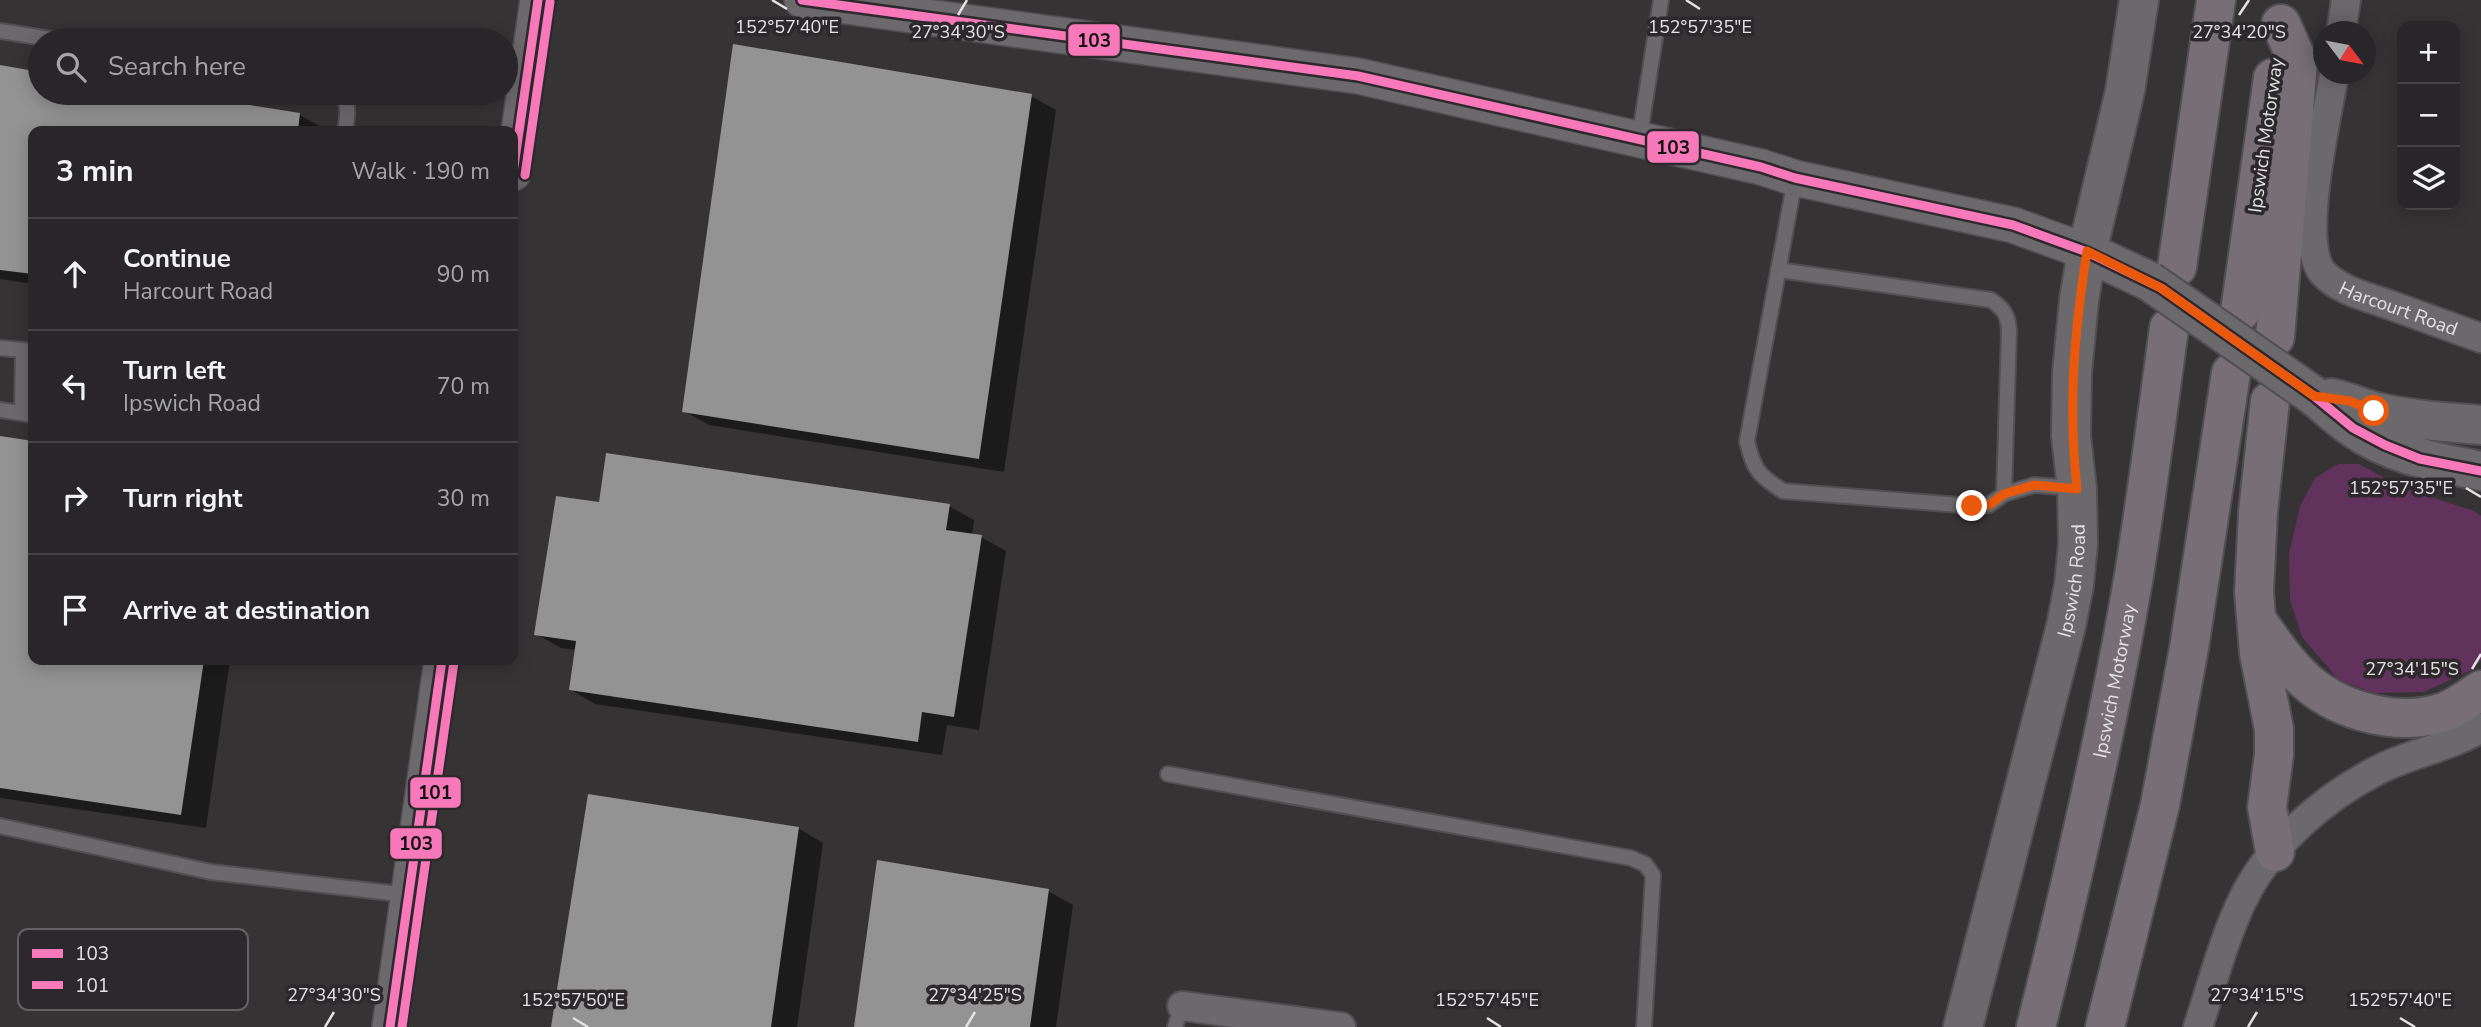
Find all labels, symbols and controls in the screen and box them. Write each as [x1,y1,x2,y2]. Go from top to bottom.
text: 152°57'40"E [735,15,839,39]
text: 152°57'35"E [1648,15,1752,39]
text: 27°34'30"S [911,20,1005,44]
text: 27°34'20"S [2192,20,2286,44]
north arrow [2313,21,2376,84]
map controls [2397,21,2460,210]
button: + [2397,21,2460,84]
line badge: 103 [1067,23,1121,57]
search box [28,28,518,105]
text: 103 [1077,28,1111,54]
icon: search [52,48,90,86]
text: Search here [108,49,246,84]
street label: Ipswich Motorway [2242,56,2290,214]
button: − [2397,84,2460,147]
line badge: 103 [1646,130,1700,164]
text: 103 [1656,135,1690,161]
button: layers [2397,147,2460,210]
text: 3 min [56,151,134,192]
text: Walk · 190 m [351,156,490,187]
text: Continue [123,241,231,276]
icon: ahead [56,255,94,293]
text: 90 m [437,259,490,290]
text: Harcourt Road [123,276,273,307]
street label: Harcourt Road [2335,276,2461,342]
text: Turn left [123,353,226,388]
icon: left [56,367,94,405]
text: 70 m [437,371,490,402]
text: Ipswich Road [123,388,261,419]
route start [2358,395,2389,426]
text: 152°57'35"E [2349,476,2453,500]
icon: right [56,479,94,517]
text: Turn right [123,481,242,516]
text: 30 m [437,483,490,514]
route end [1956,490,1987,521]
street label: Ipswich Road [2052,524,2092,640]
icon: arrive [56,591,94,629]
text: Arrive at destination [123,593,370,628]
street label: Ipswich Motorway [2087,602,2143,760]
text: 27°34'15"S [2365,657,2459,681]
line badge: 101 [409,776,462,809]
text: 101 [418,780,452,806]
line badge: 103 [389,827,443,860]
text: 103 [399,831,433,857]
legend [18,929,248,1010]
text: 103 [75,941,109,967]
text: 101 [75,973,109,999]
text: 27°34'30"S [287,983,381,1007]
text: 27°34'25"S [928,983,1022,1007]
text: 27°34'15"S [2210,983,2304,1007]
text: 152°57'50"E [521,988,625,1012]
text: 152°57'45"E [1435,988,1539,1012]
text: 152°57'40"E [2348,988,2452,1012]

